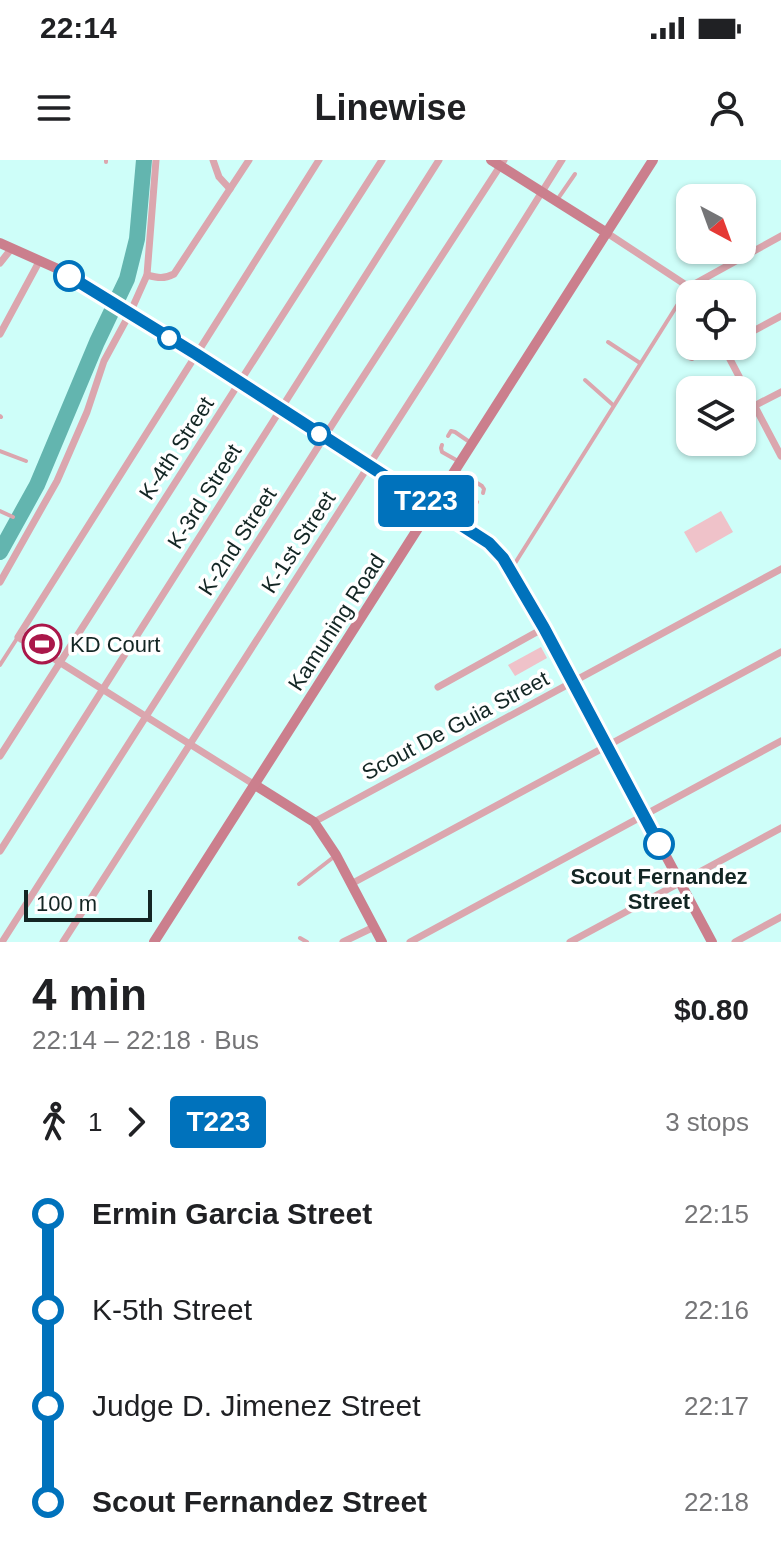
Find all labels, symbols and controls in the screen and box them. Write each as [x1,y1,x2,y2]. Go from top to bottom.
text: 22:14 [40,11,117,44]
icon: menu [32,86,76,130]
icon: person [705,86,749,130]
text: Linewise [314,87,467,128]
north arrow [676,184,756,264]
map controls [676,184,756,456]
unlabelled marker [54,261,84,291]
button: locate [676,280,756,360]
unlabelled marker [158,327,180,349]
button: layers [676,376,756,456]
street label: K-4th Street [134,392,219,504]
unlabelled marker [308,423,330,445]
street label: K-3rd Street [162,439,246,553]
line badge: T223 [370,475,482,527]
street label: K-2nd Street [193,483,282,600]
text: T223 [394,485,458,516]
street label: K-1st Street [256,487,341,598]
street label: Kamuning Road [283,549,390,695]
sports icon: KD Court [21,623,63,665]
place label: KD Court [70,632,160,657]
street label: Scout De Guia Street [358,666,553,785]
marker: Scout Fernandez Street [644,829,674,859]
place label: Scout Fernandez Street [570,864,748,914]
scale bar [24,886,152,922]
text: 100 m [36,891,97,916]
text: 4 min [32,970,147,1019]
text: $0.80 [674,993,749,1026]
text: 22:14 – 22:18 · Bus [32,1025,259,1055]
icon: walk [32,1100,76,1144]
icon: forward [114,1100,158,1144]
text: T223 [186,1106,250,1137]
text: 1 [88,1107,102,1137]
text: 3 stops [665,1107,749,1137]
text: Ermin Garcia Street [92,1197,372,1230]
text: 22:15 [684,1199,749,1229]
text: K-5th Street [92,1293,252,1326]
text: 22:16 [684,1295,749,1325]
text: Judge D. Jimenez Street [92,1389,421,1422]
text: 22:17 [684,1391,749,1421]
text: Scout Fernandez Street [92,1485,427,1518]
text: 22:18 [684,1487,749,1517]

